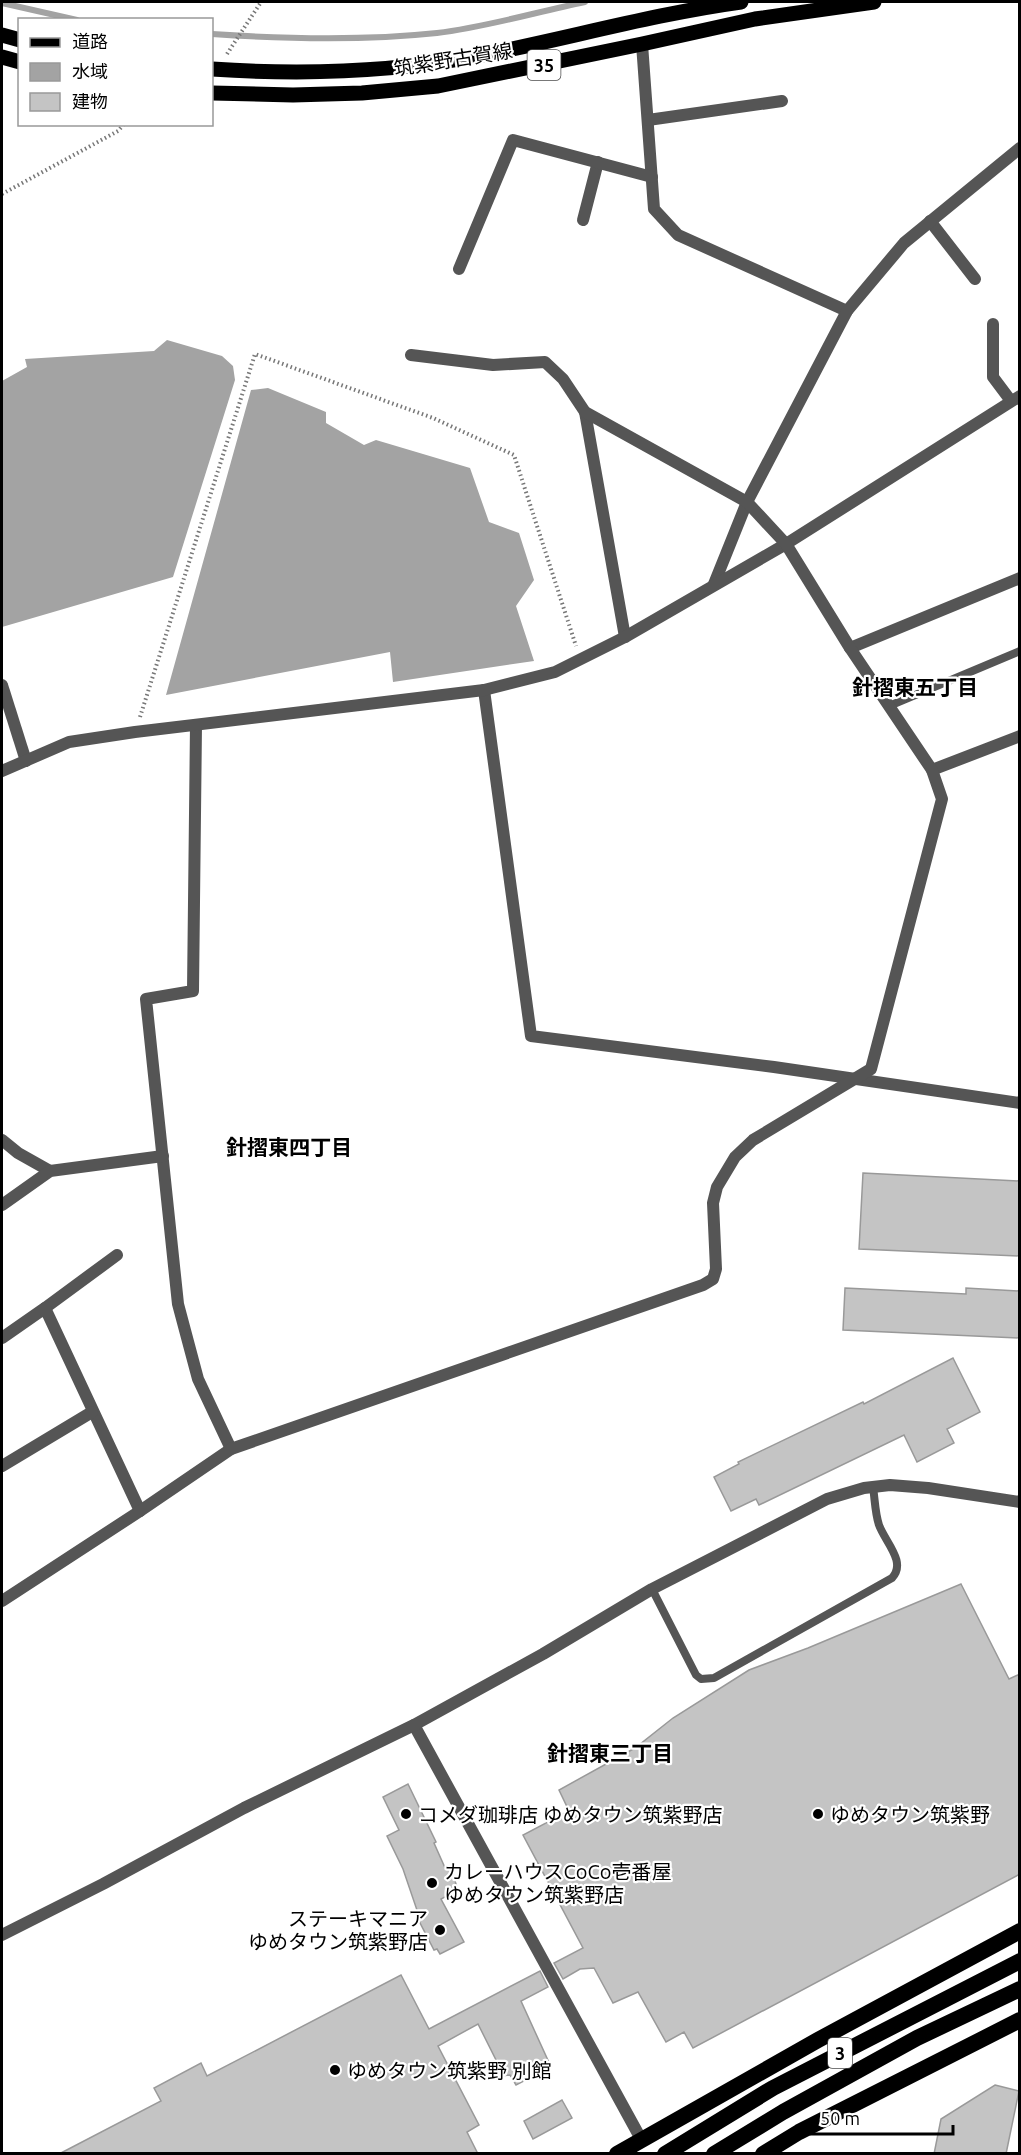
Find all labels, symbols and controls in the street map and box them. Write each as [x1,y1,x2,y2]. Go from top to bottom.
legend [18,18,213,126]
text: 道路 [72,31,108,51]
street label: 筑紫野古賀線 [392,38,514,80]
road number: 35 [528,50,560,80]
text: 水域 [72,61,108,81]
text: 建物 [72,91,108,111]
district label: 針摺東五丁目 [852,675,978,699]
district label: 針摺東四丁目 [226,1135,352,1159]
district label: 針摺東三丁目 [547,1741,673,1765]
place label: コメダ珈琲店 ゆめタウン筑紫野店 [418,1803,723,1826]
place label: ゆめタウン筑紫野 [830,1803,990,1826]
marker: コメダ珈琲店 ゆめタウン筑紫野店 [399,1807,413,1821]
marker: ゆめタウン筑紫野 [811,1807,825,1821]
place label: カレーハウスCoCo壱番屋 ゆめタウン筑紫野店 [444,1860,671,1906]
marker: カレーハウスCoCo壱番屋 ゆめタウン筑紫野店 [425,1876,439,1890]
place label: ステーキマニア ゆめタウン筑紫野店 [248,1907,428,1953]
marker: ステーキマニア ゆめタウン筑紫野店 [433,1923,447,1937]
road number: 3 [828,2038,852,2068]
place label: ゆめタウン筑紫野 別館 [347,2059,552,2082]
marker: ゆめタウン筑紫野 別館 [328,2063,342,2077]
scale bar [811,2098,954,2136]
text: 50 m [820,2108,860,2128]

